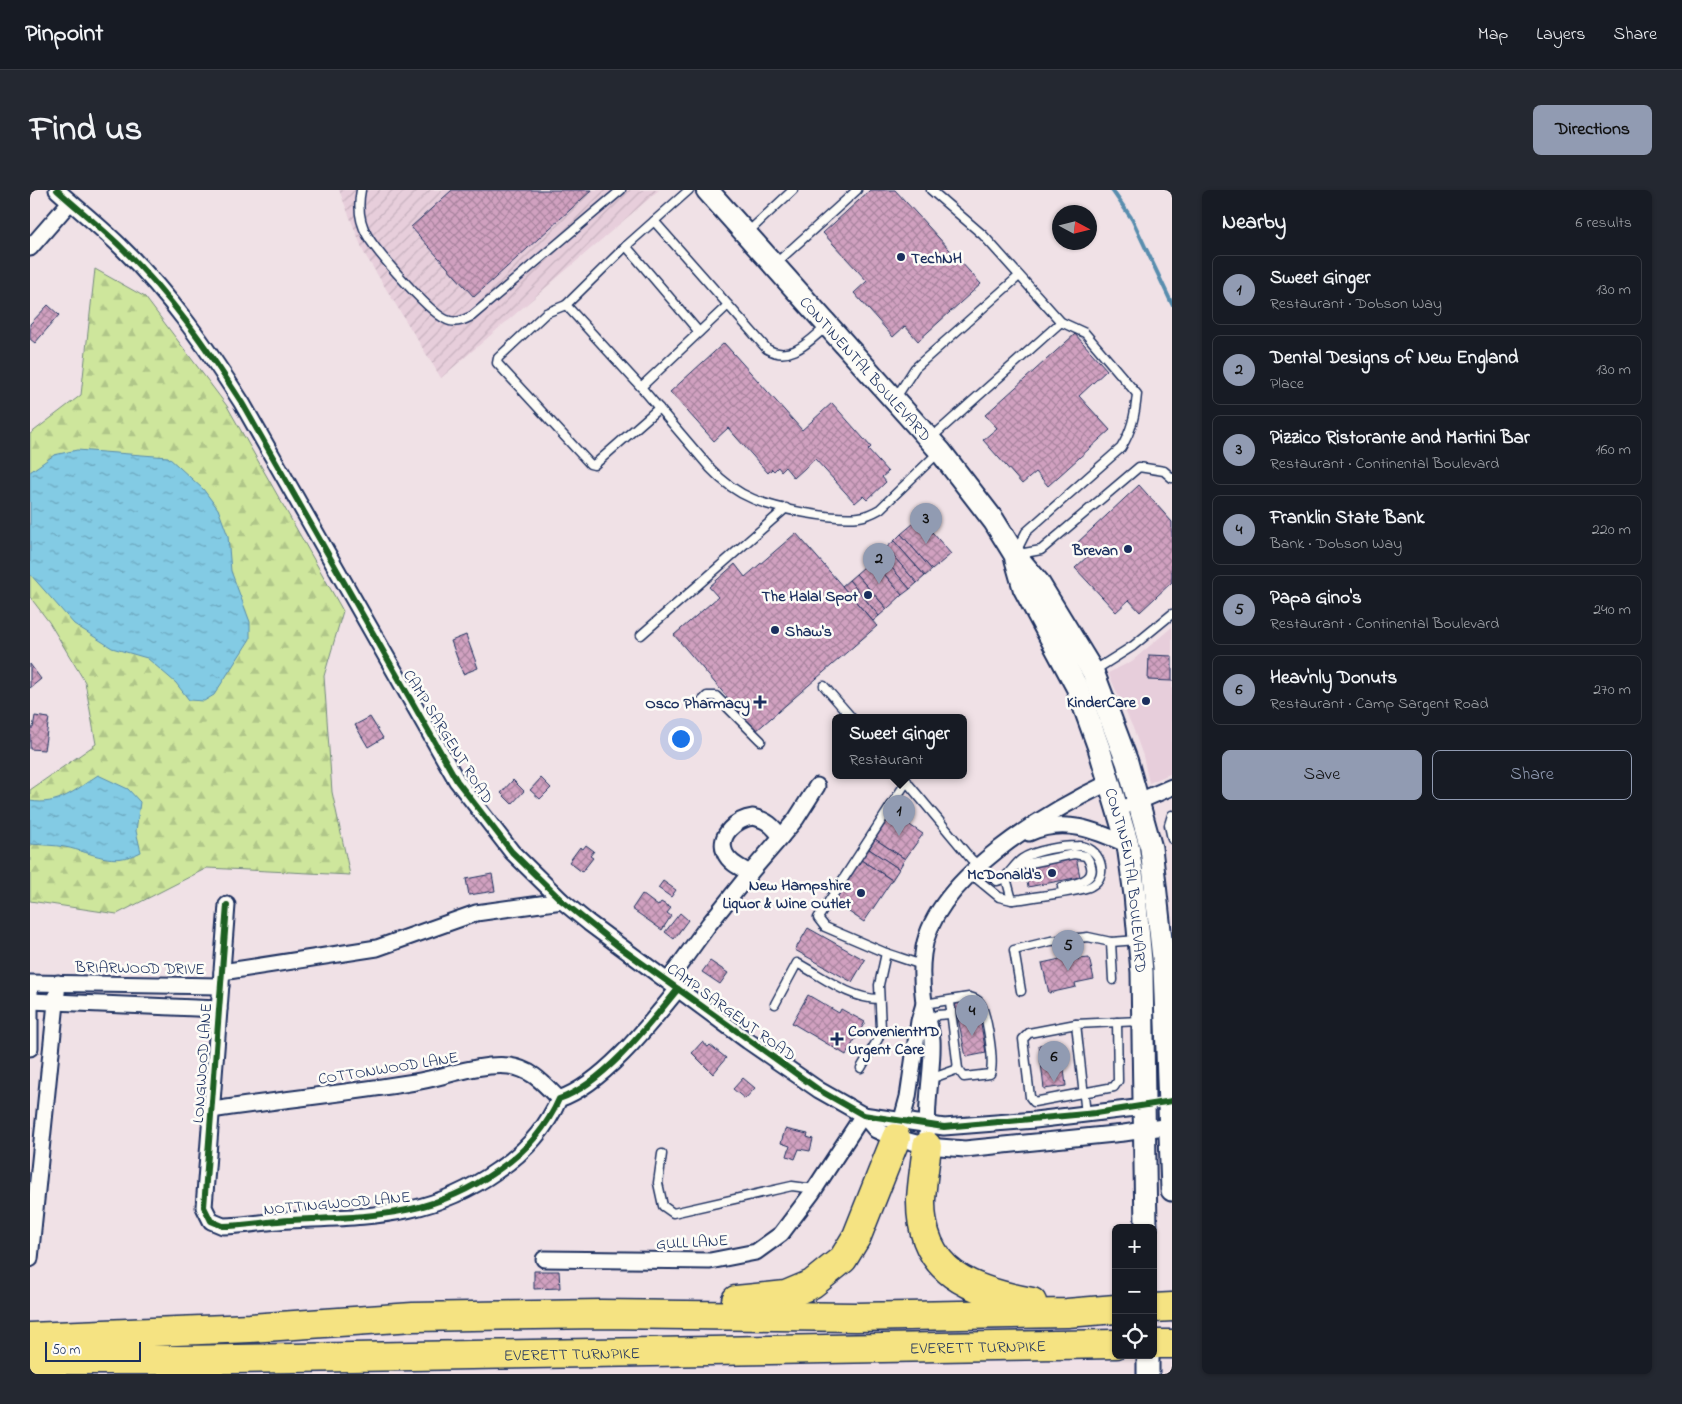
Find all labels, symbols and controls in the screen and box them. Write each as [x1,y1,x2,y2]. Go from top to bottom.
text: Pinpoint [25,17,103,52]
text: Map [1478,22,1508,48]
text: Layers [1536,22,1586,48]
text: Share [1614,22,1657,48]
text: Find us [30,105,142,156]
button: Directions [1533,105,1652,155]
north arrow [1052,205,1097,250]
text: Nearby [1222,208,1286,238]
text: 6 results [1575,211,1632,235]
place label: TechNH [911,247,962,271]
marker: TechNH [895,251,907,263]
text: Sweet Ginger [1270,265,1370,292]
text: 1 [1236,278,1242,302]
text: 130 m [1596,278,1631,302]
street label: CONTINENTAL BOULEVARD [793,292,936,448]
text: Restaurant · Dobson Way [1270,292,1442,316]
text: Dental Designs of New England [1270,345,1518,372]
text: 2 [1235,358,1243,382]
text: 130 m [1596,358,1631,382]
text: Place [1270,372,1304,396]
text: Pizzico Ristorante and Martini Bar [1270,425,1530,452]
text: 3 [1236,438,1242,462]
text: 160 m [1596,438,1631,462]
text: Restaurant · Continental Boulevard [1270,452,1499,476]
pin: 3 [910,503,942,544]
text: Franklin State Bank [1270,505,1425,532]
text: 4 [1236,518,1242,542]
text: 220 m [1592,518,1631,542]
text: Bank · Dobson Way [1270,532,1402,556]
place label: Brevan [1071,539,1118,563]
pin: 2 [863,543,895,584]
marker: Brevan [1122,543,1134,555]
place label: The Halal Spot [761,585,859,609]
text: Papa Gino's [1270,585,1362,612]
marker: The Halal Spot [862,589,874,601]
text: 5 [1234,598,1244,622]
text: 240 m [1593,598,1631,622]
text: Restaurant · Continental Boulevard [1270,612,1499,636]
place label: Shaw's [785,620,832,644]
marker: Shaw's [769,624,781,636]
street label: CAMP SARGENT ROAD [396,665,498,809]
text: Heav'nly Donuts [1270,665,1397,692]
text: 6 [1235,678,1243,702]
text: 270 m [1593,678,1631,702]
place label: KinderCare [1067,691,1137,715]
place label: Osco Pharmacy [645,692,750,717]
text: Restaurant · Camp Sargent Road [1270,692,1488,716]
marker: KinderCare [1140,695,1152,707]
marker: Osco Pharmacy [754,696,766,708]
popup [832,714,967,779]
text: Sweet Ginger [849,721,950,748]
your location [668,726,694,752]
text: Restaurant [849,748,923,772]
button: Save [1222,750,1422,800]
button: Share [1432,750,1632,800]
street label: CONTINENTAL BOULEVARD [1098,785,1152,974]
pin: 1 [883,795,915,836]
place label: McDonald's [967,863,1042,887]
marker: McDonald's [1046,867,1058,879]
place label: New Hampshire Liquor & Wine Outlet [722,874,852,916]
marker: New Hampshire Liquor & Wine Outlet [855,887,867,899]
pin: 5 [1052,930,1084,971]
street label: BRIARWOOD DRIVE [74,956,205,982]
street label: CAMP SARGENT ROAD [661,957,800,1068]
pin: 4 [956,995,988,1036]
street label: LONGWOOD LANE [187,1002,219,1124]
place label: ConvenientMD Urgent Care [848,1020,940,1063]
marker: ConvenientMD Urgent Care [830,1032,844,1046]
pin: 6 [1038,1041,1070,1082]
street label: COTTONWOOD LANE [316,1046,460,1092]
street label: NOTTINGWOOD LANE [263,1186,412,1222]
map controls [1112,1224,1157,1359]
button: + [1112,1224,1157,1269]
street label: GULL LANE [655,1229,729,1257]
button: − [1112,1269,1157,1314]
button: locate [1112,1314,1157,1359]
street label: EVERETT TURNPIKE [910,1335,1046,1362]
scale bar [45,1339,141,1362]
text: 50 m [52,1340,80,1361]
street label: EVERETT TURNPIKE [504,1342,640,1368]

